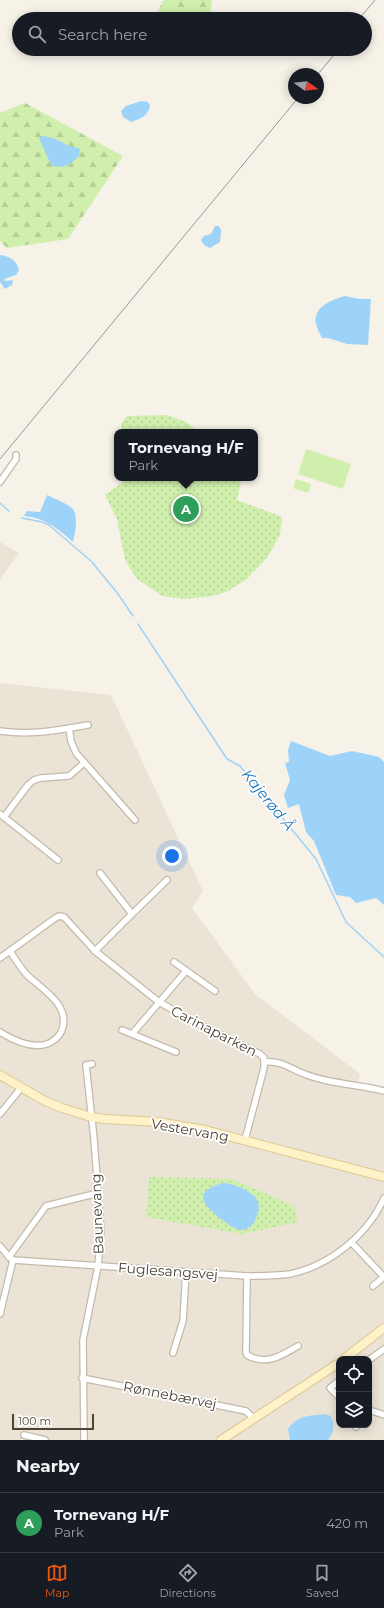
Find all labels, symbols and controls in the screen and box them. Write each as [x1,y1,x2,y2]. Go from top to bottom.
search box [12,12,372,56]
icon: search [26,23,48,45]
text: Search here [58,25,147,44]
north arrow [288,68,324,104]
popup [114,429,258,481]
text: Tornevang H/F [128,438,244,457]
text: Park [128,457,158,473]
pin: A [173,494,199,524]
water label: Kajerød Å [238,765,299,834]
your location [162,846,182,866]
street label: Carinaparken [168,1002,260,1060]
street label: Vestervang [150,1114,230,1146]
street label: Baunevang [87,1173,107,1255]
street label: Fuglesangsvej [117,1259,219,1283]
map controls [336,1356,372,1428]
button: locate [336,1356,372,1392]
street label: Rønnebærvej [122,1377,218,1413]
button: layers [336,1392,372,1428]
scale bar [12,1412,94,1431]
text: 100 m [18,1414,51,1428]
text: Nearby [16,1456,80,1476]
text: Tornevang H/F [54,1505,169,1524]
text: A [24,1515,34,1531]
text: 420 m [326,1515,368,1531]
text: Park [54,1524,84,1540]
tab: Map [45,1562,69,1600]
tab: Directions [160,1562,216,1600]
tab: Saved [306,1562,339,1600]

